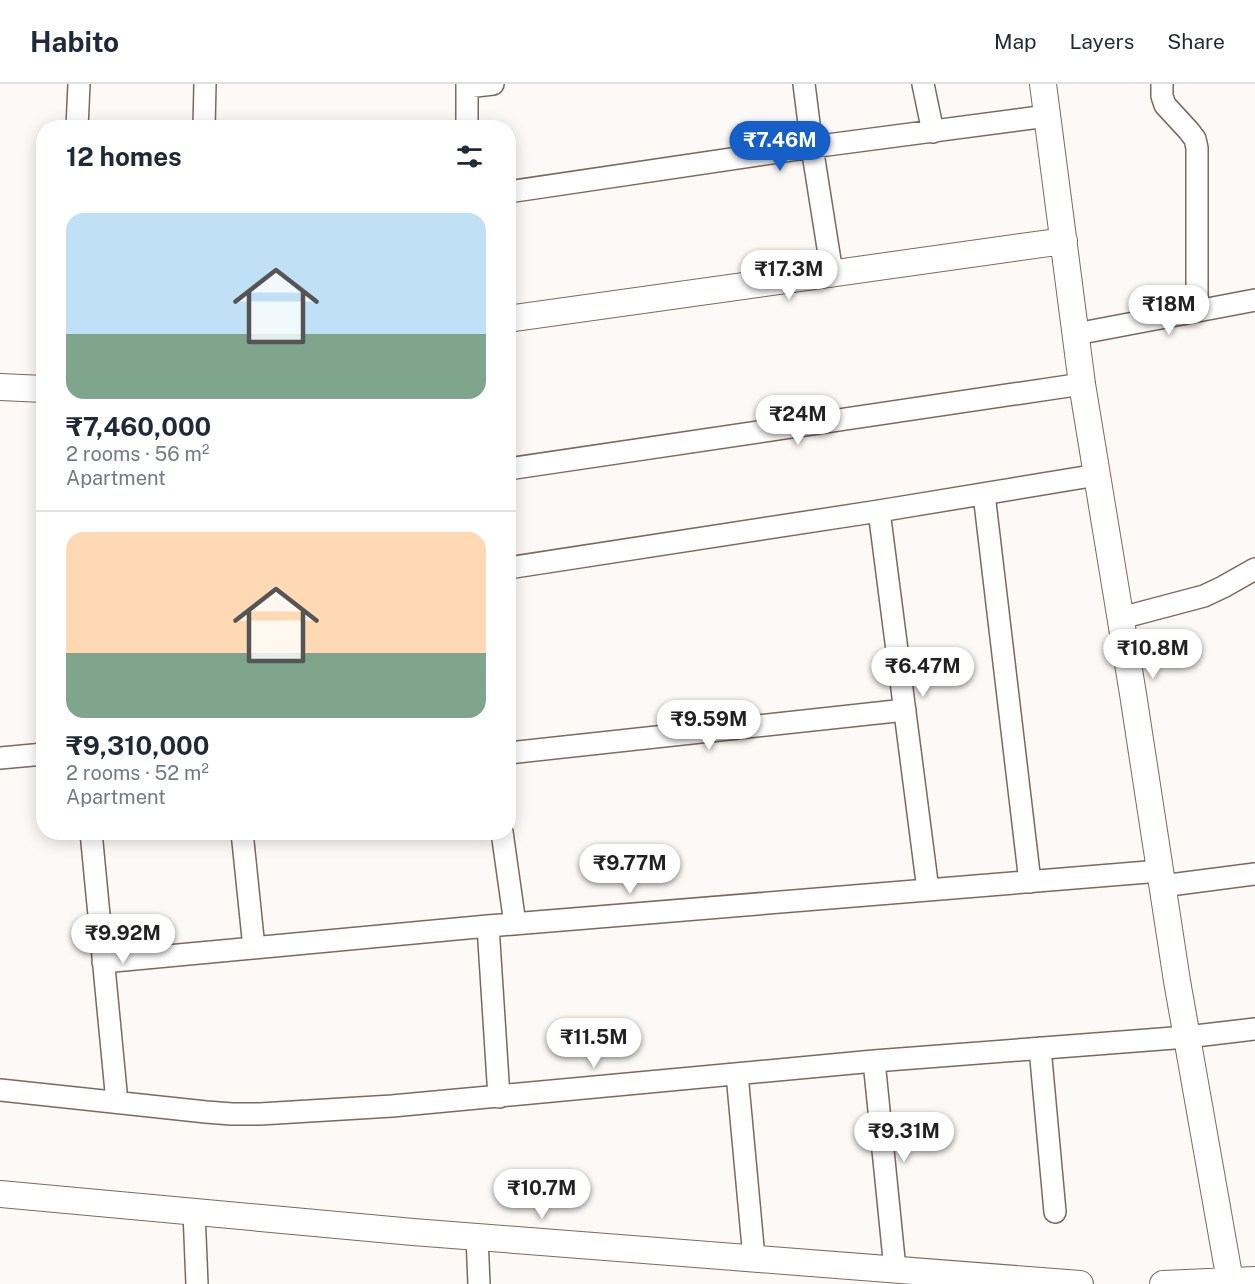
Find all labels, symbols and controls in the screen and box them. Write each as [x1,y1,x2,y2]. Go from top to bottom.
text: Habito [30,25,119,58]
text: Map [994,29,1037,54]
text: Layers [1070,29,1134,54]
text: Share [1167,29,1225,54]
pin: ₹7.46M [731,121,829,172]
text: ₹7.46M [743,128,817,152]
icon: filters [453,140,486,173]
text: 12 homes [66,141,182,172]
pin: ₹17.3M [740,250,838,301]
icon: home [222,252,330,360]
text: ₹17.3M [755,257,823,281]
pin: ₹18M [1133,285,1205,336]
text: ₹18M [1142,292,1196,316]
pin: ₹24M [762,395,834,446]
text: ₹24M [769,402,827,426]
text: ₹7,460,000 [66,411,211,442]
text: 2 rooms · 56 m² [66,442,209,466]
text: Apartment [66,466,166,490]
icon: home [222,571,330,679]
pin: ₹10.8M [1104,629,1202,680]
text: ₹10.8M [1117,636,1189,660]
pin: ₹6.47M [874,647,972,698]
text: ₹6.47M [885,654,961,678]
pin: ₹9.59M [660,700,758,751]
text: ₹9.59M [671,707,747,731]
text: ₹9,310,000 [66,730,210,761]
text: 2 rooms · 52 m² [66,761,209,785]
text: Apartment [66,785,166,809]
pin: ₹9.77M [581,844,679,895]
text: ₹9.77M [593,851,667,875]
pin: ₹9.92M [74,914,172,965]
text: ₹9.92M [85,921,161,945]
pin: ₹11.5M [545,1018,643,1069]
text: ₹11.5M [560,1025,628,1049]
pin: ₹9.31M [855,1112,953,1163]
text: ₹9.31M [868,1119,940,1143]
pin: ₹10.7M [493,1169,591,1220]
text: ₹10.7M [508,1176,576,1200]

